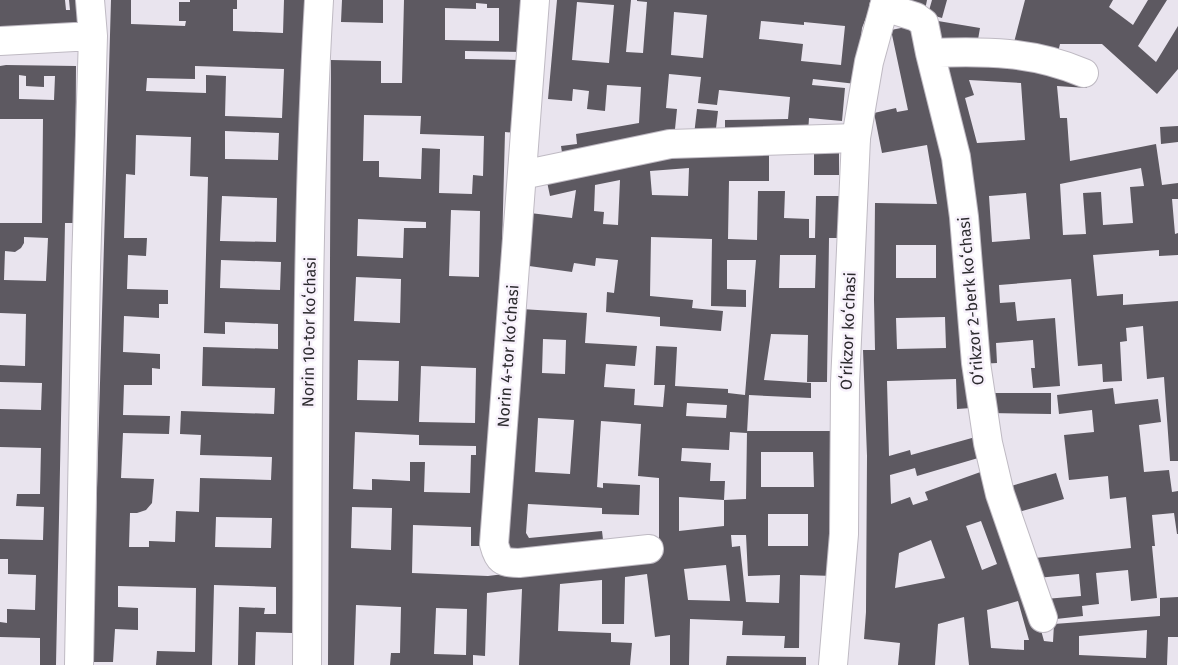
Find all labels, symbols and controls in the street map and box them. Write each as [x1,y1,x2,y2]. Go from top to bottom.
street label: Oʻrikzor 2-berk koʻchasi [954,216,988,386]
street label: Norin 10-tor koʻchasi [298,257,320,407]
street label: Oʻrikzor koʻchasi [836,272,860,390]
street label: Norin 4-tor koʻchasi [494,284,522,428]

